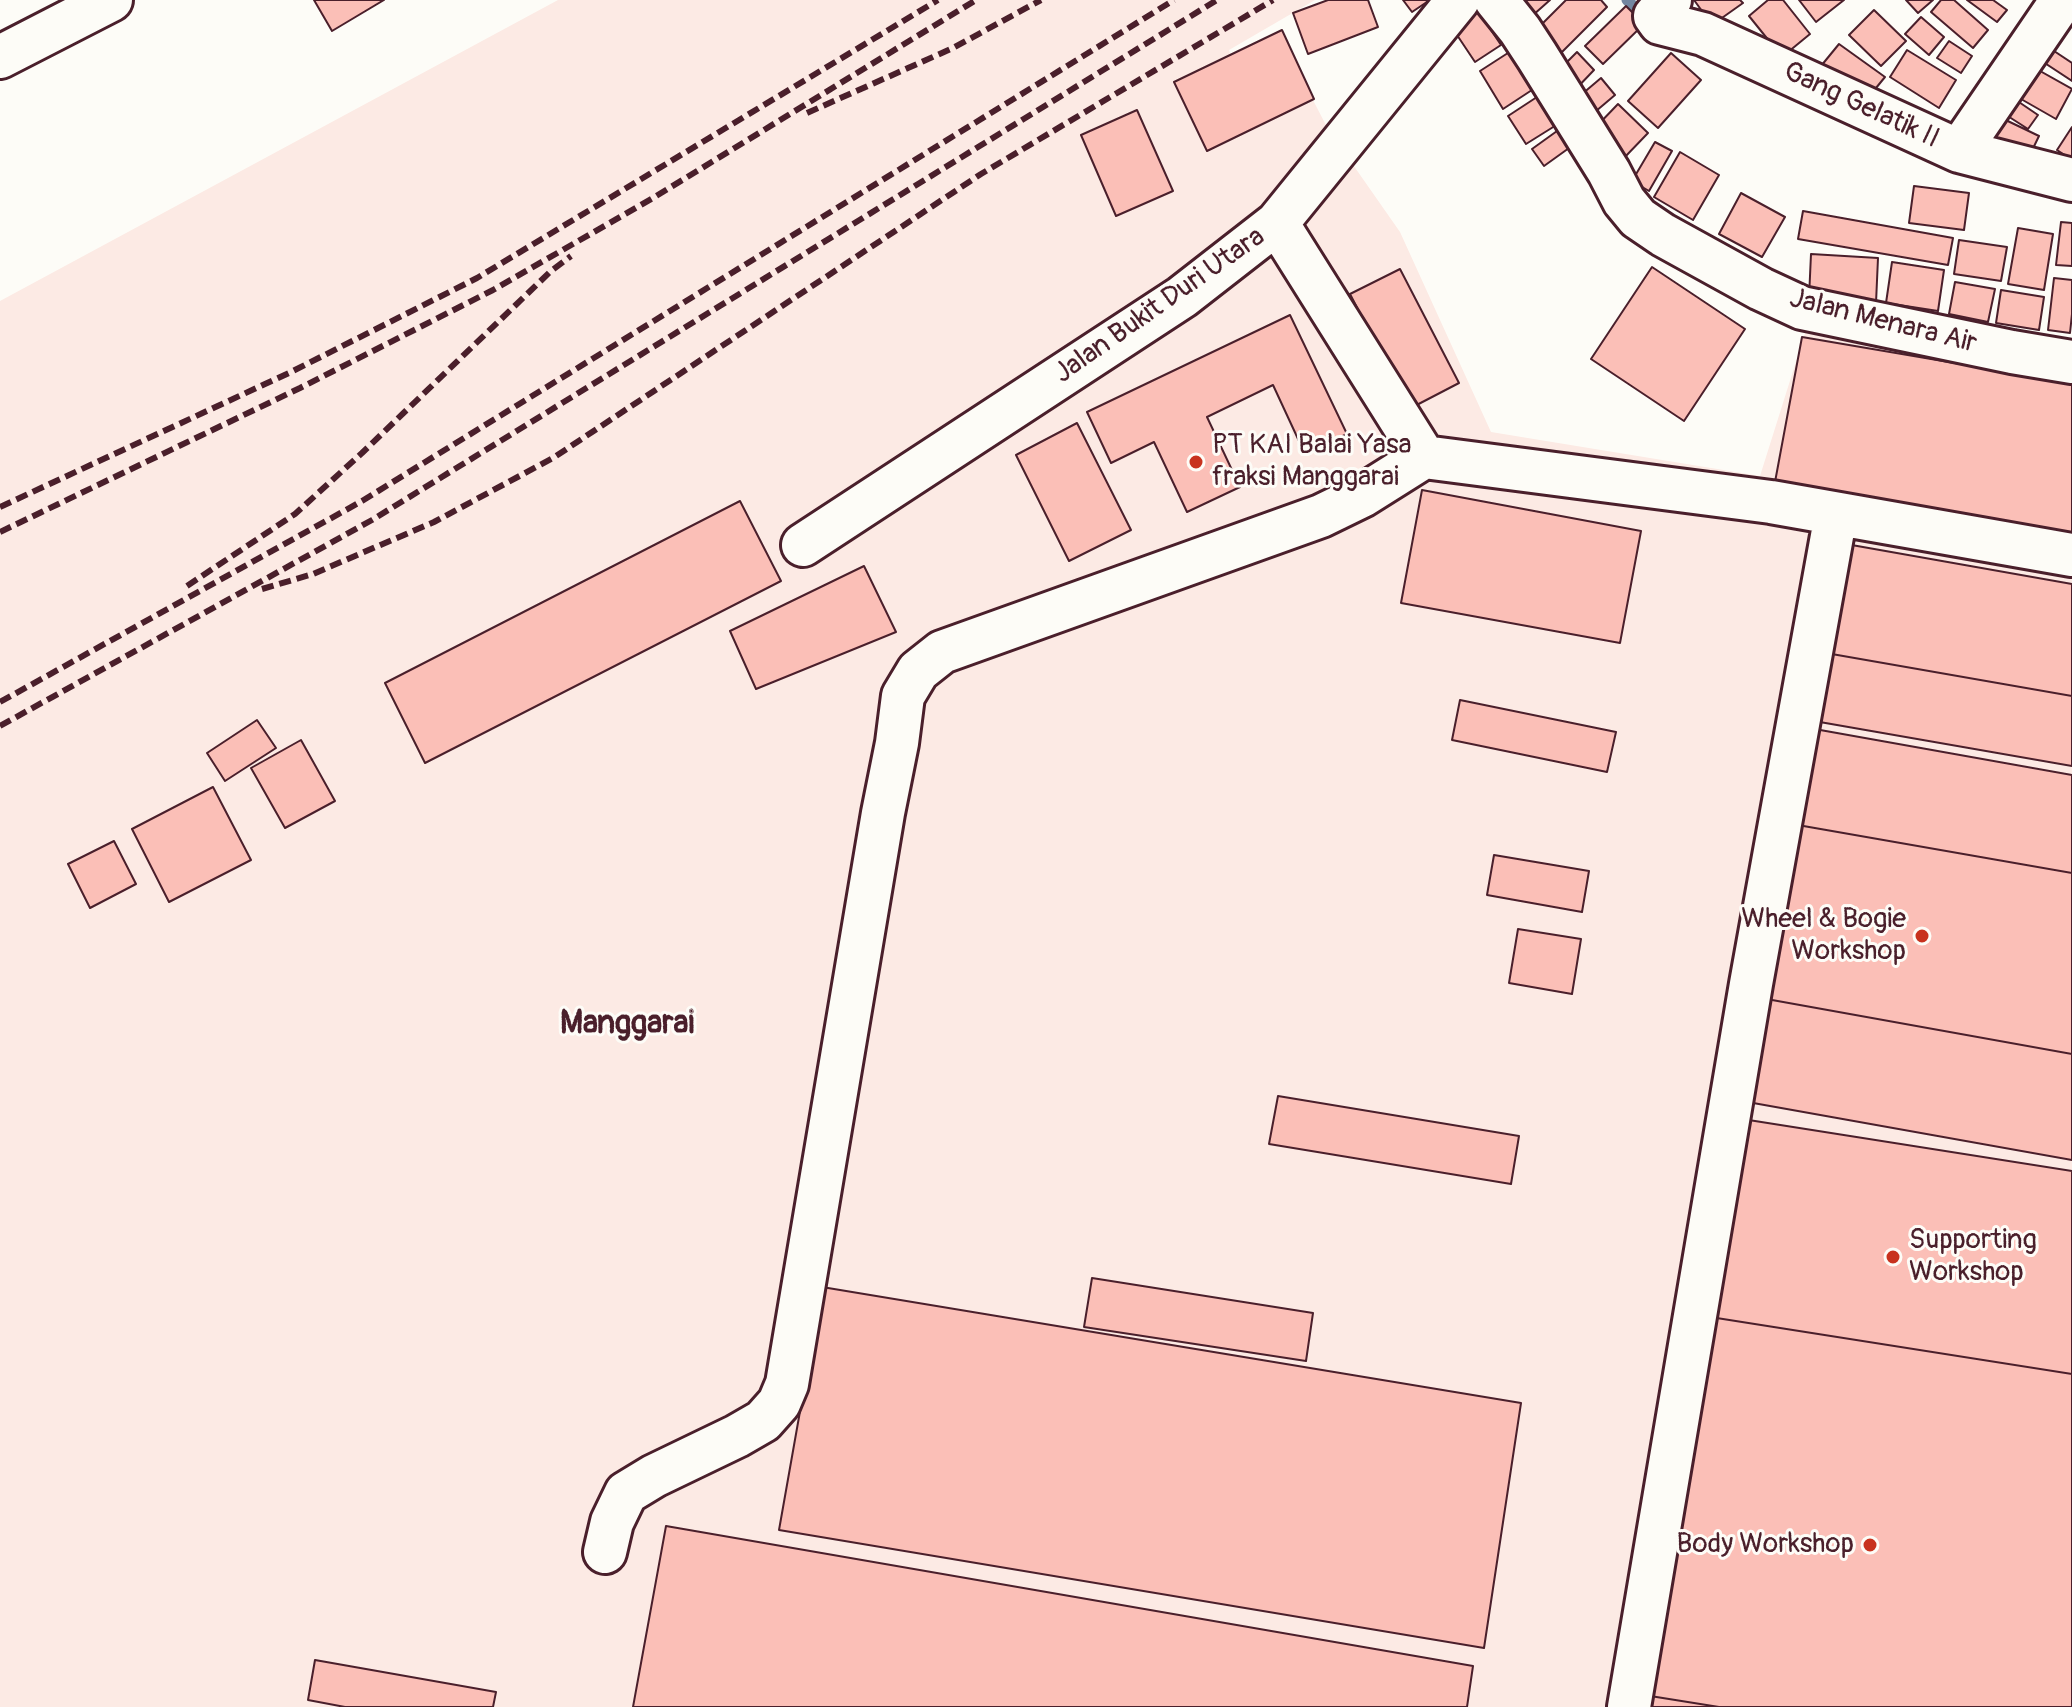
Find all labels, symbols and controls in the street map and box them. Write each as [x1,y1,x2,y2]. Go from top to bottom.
street label: Gang Gelatik II [1778,55,1944,157]
street label: Jalan Bukit Duri Utara [1048,221,1272,391]
street label: Jalan Menara Air [1786,283,1980,361]
place label: PT KAI Balai Yasa fraksi Manggarai [1212,429,1411,495]
marker: PT KAI Balai Yasa fraksi Manggarai [1187,453,1205,471]
place label: Wheel & Bogie Workshop [1741,903,1906,969]
marker: Wheel & Bogie Workshop [1913,927,1931,945]
district label: Manggarai [560,1006,694,1044]
place label: Supporting Workshop [1909,1224,2037,1290]
marker: Supporting Workshop [1884,1248,1902,1266]
place label: Body Workshop [1677,1528,1854,1562]
marker: Body Workshop [1861,1536,1879,1554]

